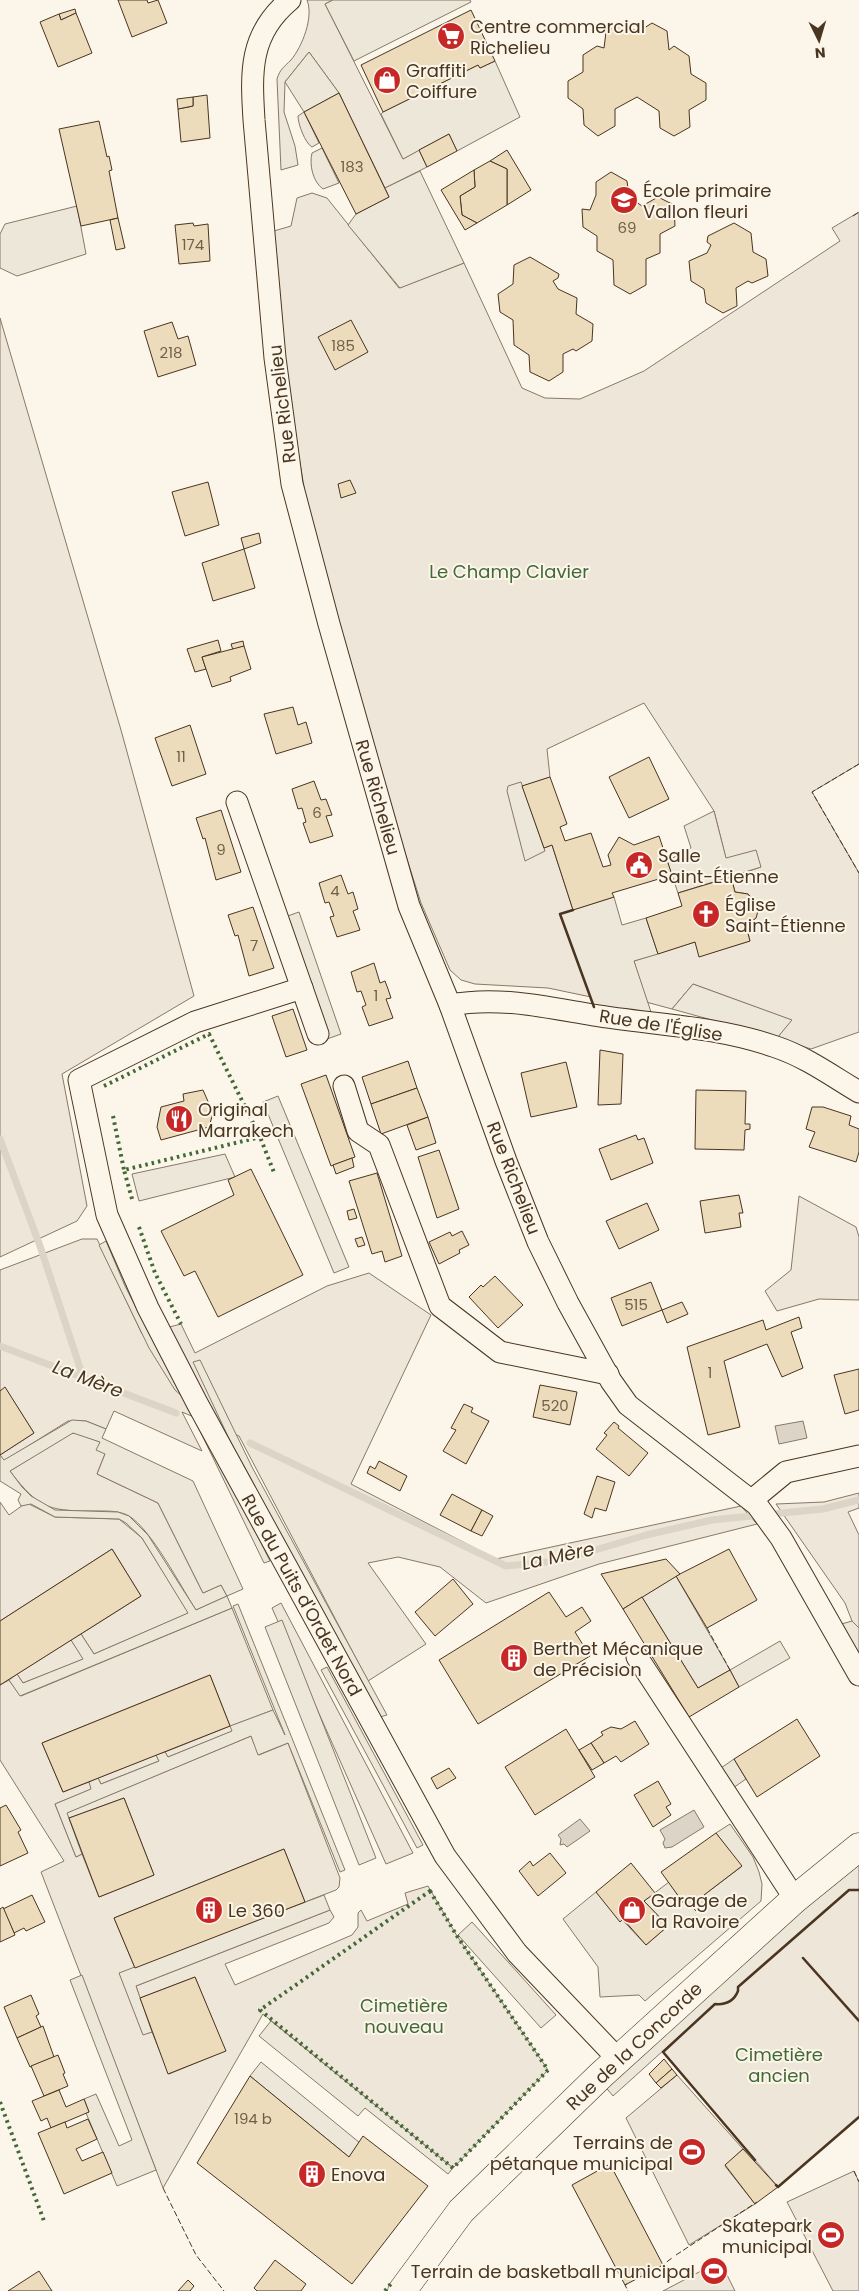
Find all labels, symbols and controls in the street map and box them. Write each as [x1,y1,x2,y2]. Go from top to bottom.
place label: Centre commercial Richelieu [470,14,645,60]
north arrow [794,15,844,65]
supermarket icon: Centre commercial Richelieu [436,21,466,51]
text: N [814,43,826,63]
place label: Graffiti Coiffure [406,58,477,104]
shop icon: Graffiti Coiffure [372,65,402,95]
house number: 183 [340,156,364,177]
place label: École primaire Vallon fleuri [643,178,771,224]
school or university icon: École primaire Vallon fleuri [609,185,639,215]
house number: 69 [618,217,636,238]
house number: 174 [182,234,204,255]
house number: 185 [331,335,355,356]
house number: 218 [160,342,182,363]
street label: Rue Richelieu [262,343,302,465]
park label: Le Champ Clavier [429,559,589,584]
street label: Rue Richelieu [350,736,406,858]
house number: 11 [176,746,186,767]
house number: 6 [312,802,322,823]
house number: 9 [216,839,226,860]
place label: Salle Saint-Étienne [658,843,779,889]
public building icon: Salle Saint-Étienne [624,850,654,880]
house number: 4 [330,880,340,901]
place label: Église Saint-Étienne [725,892,846,938]
church icon: Église Saint-Étienne [691,899,721,929]
house number: 7 [250,935,258,956]
house number: 1 [374,985,378,1006]
street label: Rue de l'Église [597,1003,725,1047]
place label: Original Marrakech [198,1097,294,1143]
restaurant icon: Original Marrakech [164,1104,194,1134]
street label: Rue Richelieu [481,1118,547,1238]
house number: 515 [624,1294,648,1315]
water label: La Mère [49,1353,127,1405]
house number: 1 [708,1362,712,1383]
house number: 520 [541,1395,569,1416]
street label: Rue du Puits d'Ordet Nord [236,1489,368,1701]
water label: La Mère [519,1535,597,1577]
place label: Berthet Mécanique de Précision [533,1636,703,1682]
building icon: Berthet Mécanique de Précision [499,1643,529,1673]
place label: Garage de la Ravoire [651,1888,748,1934]
building icon: Le 360 [194,1895,224,1925]
shop icon: Garage de la Ravoire [617,1895,647,1925]
place label: Le 360 [228,1898,285,1923]
street label: Rue de la Concorde [561,1976,707,2116]
park label: Cimetière nouveau [360,1993,448,2039]
park label: Cimetière ancien [735,2042,823,2088]
house number: 194 b [234,2108,272,2129]
place label: Terrains de pétanque municipal [490,2130,673,2176]
sports icon: Terrains de pétanque municipal [677,2137,707,2167]
building icon: Enova [297,2159,327,2189]
place label: Enova [331,2162,386,2187]
place label: Skatepark municipal [722,2213,813,2259]
sports icon: Skatepark municipal [816,2220,846,2250]
sports icon: Terrain de basketball municipal [699,2256,729,2286]
place label: Terrain de basketball municipal [411,2259,695,2284]

